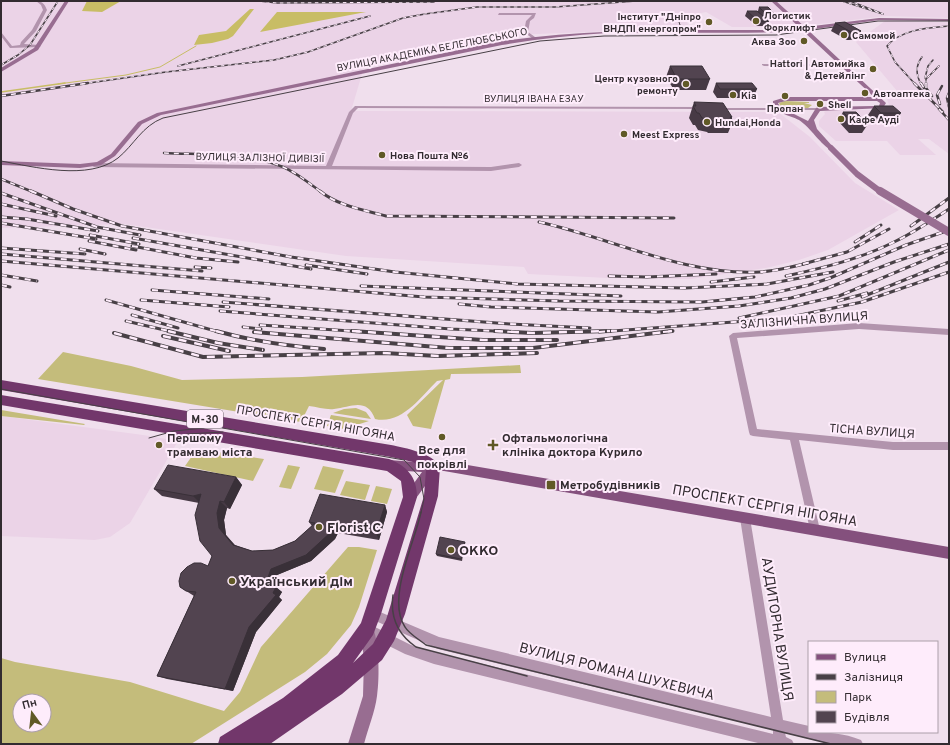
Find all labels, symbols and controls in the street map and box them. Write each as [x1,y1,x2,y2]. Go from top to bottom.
place label: Логистик Форклифт [764,10,816,35]
place label: Інститут "Дніпро ВНДПІ енергопром" [603,11,701,36]
marker: Логистик Форклифт [751,16,761,26]
marker: Інститут "Дніпро ВНДПІ енергопром" [704,17,714,27]
street label: ВУЛИЦЯ АКАДЕМІКА БЕЛЕЛЮБСЬКОГО [336,26,529,75]
marker: Самомой [839,30,849,40]
place label: Самомой [852,30,895,43]
place label: Аква Зоо [751,36,796,49]
marker: Аква Зоо [799,36,809,46]
place label: Hattori | Автомийка & Детейлінг [770,57,865,83]
marker: Hattori | Автомийка & Детейлінг [868,64,878,74]
place label: Центр кузовного ремонту [594,73,678,98]
marker: Центр кузовного ремонту [681,79,691,89]
marker: Автоаптека [860,88,870,98]
place label: Автоаптека [873,88,930,101]
marker: Kia [728,90,738,100]
place label: Kia [741,90,756,103]
marker: Пропан [780,91,790,101]
street label: ВУЛИЦЯ ІВАНА ЕЗАУ [484,93,584,106]
marker: Shell [815,99,825,109]
place label: Shell [828,99,852,112]
place label: Пропан [767,103,803,116]
marker: Кафе Ауді [836,114,846,124]
place label: Кафе Ауді [849,114,899,127]
marker: Hundai,Honda [702,117,712,127]
place label: Hundai,Honda [715,117,781,130]
marker: Meest Express [619,129,629,139]
place label: Meest Express [632,129,700,142]
marker: Нова Пошта №6 [377,150,387,160]
place label: Нова Пошта №6 [390,150,469,163]
street label: ВУЛИЦЯ ЗАЛІЗНОЇ ДИВІЗІЇ [195,151,325,166]
street label: ЗАЛІЗНИЧНА ВУЛИЦЯ [740,309,869,333]
street label: ПРОСПЕКТ СЕРГІЯ НІГОЯНА [235,402,396,446]
road number: М-30 [187,410,223,428]
street label: ТІСНА ВУЛИЦЯ [829,421,915,443]
place label: Першому трамваю міста [167,431,252,461]
place label: Офтальмологічна клініка доктора Курило [502,431,643,461]
marker: Все для покрівлі [437,432,447,442]
marker: Офтальмологічна клініка доктора Курило [487,439,499,451]
marker: Першому трамваю міста [154,440,164,450]
place label: Все для покрівлі [417,443,467,473]
place label: Метробудівників [560,478,660,494]
marker: Метробудівників [545,479,557,491]
street label: ПРОСПЕКТ СЕРГІЯ НІГОЯНА [671,482,859,531]
place label: Florist C [327,520,381,537]
marker: Florist C [314,522,324,532]
place label: OKKO [459,543,498,560]
marker: OKKO [446,545,456,555]
street label: АУДИТОРНА ВУЛИЦЯ [757,556,796,702]
place label: Український дім [240,574,353,591]
marker: Український дім [227,576,237,586]
street label: ВУЛИЦЯ РОМАНА ШУХЕВИЧА [517,640,716,705]
legend [808,641,938,733]
text: Вулиця [844,650,886,666]
text: Залізниця [844,670,903,686]
text: Парк [844,690,872,706]
north arrow [12,693,52,733]
text: Пн [21,696,39,713]
text: Будівля [844,710,890,726]

